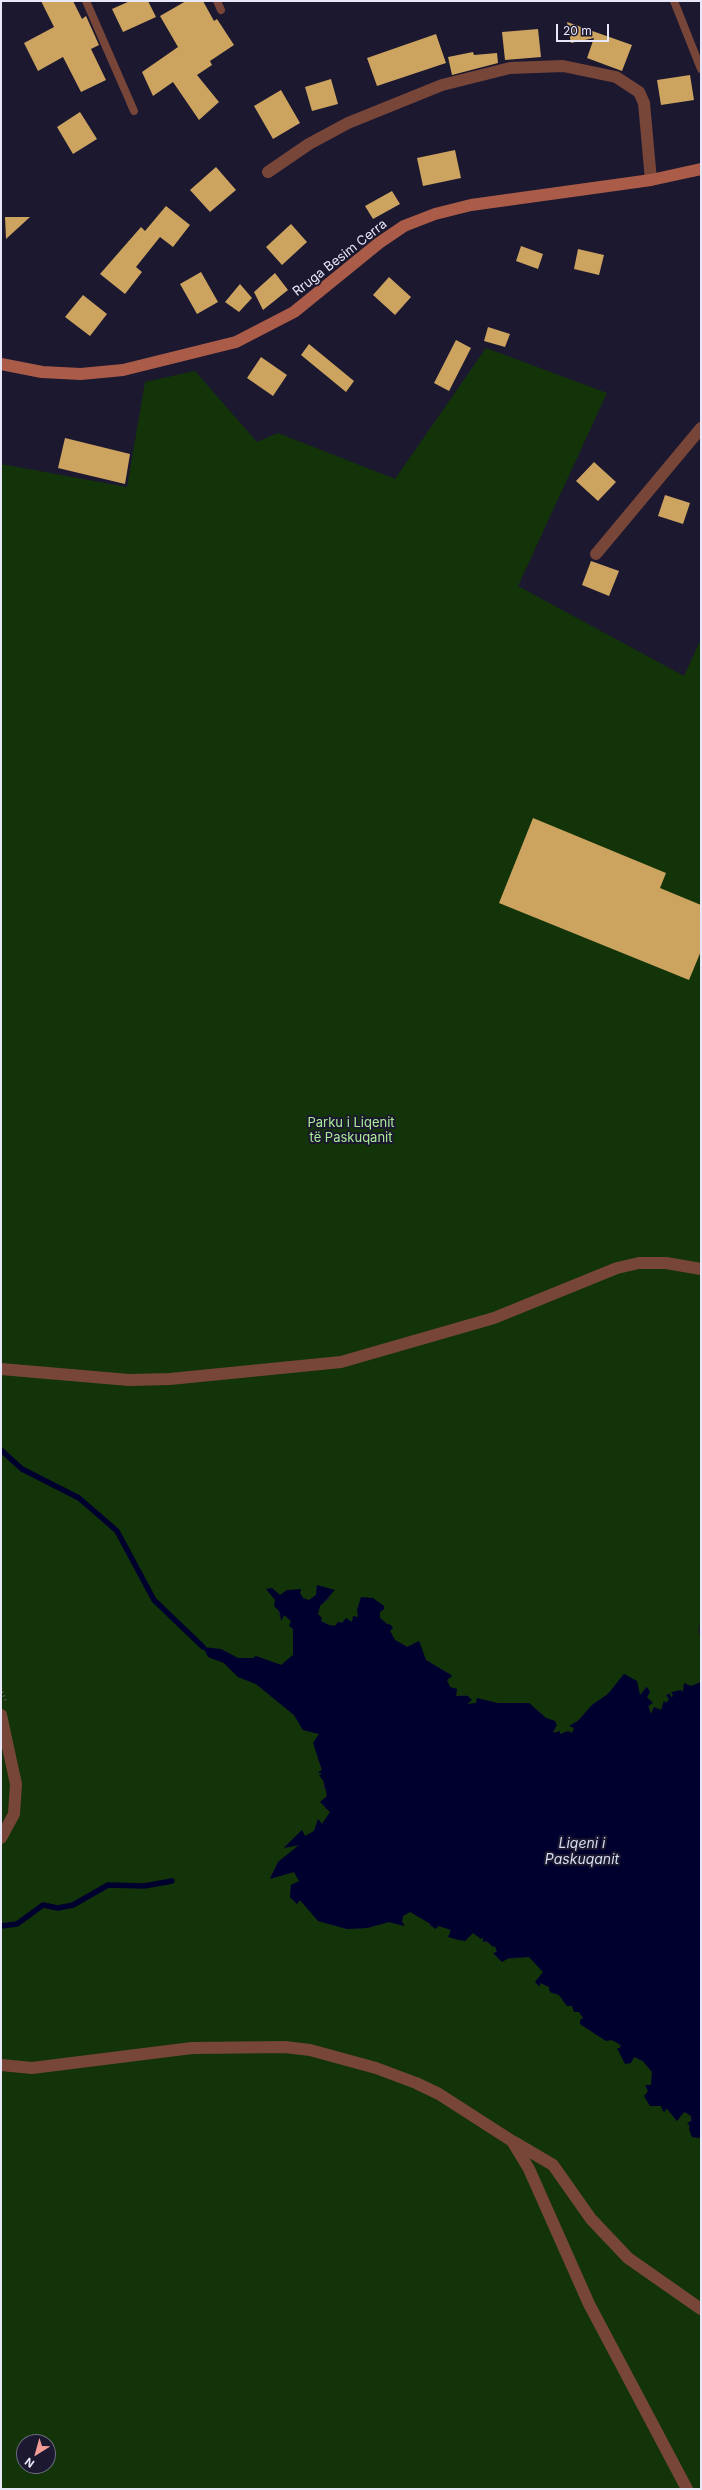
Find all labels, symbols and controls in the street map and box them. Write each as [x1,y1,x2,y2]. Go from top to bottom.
scale bar [558,16,611,42]
text: 20 m [563,23,592,38]
street label: Rruga Besim Cerra [290,216,390,300]
park label: Parku i Liqenit të Paskuqanit [307,1115,395,1146]
water label: Liqeni i Paskuqanit [545,1836,619,1868]
north arrow [16,2434,56,2474]
text: N [22,2455,37,2471]

